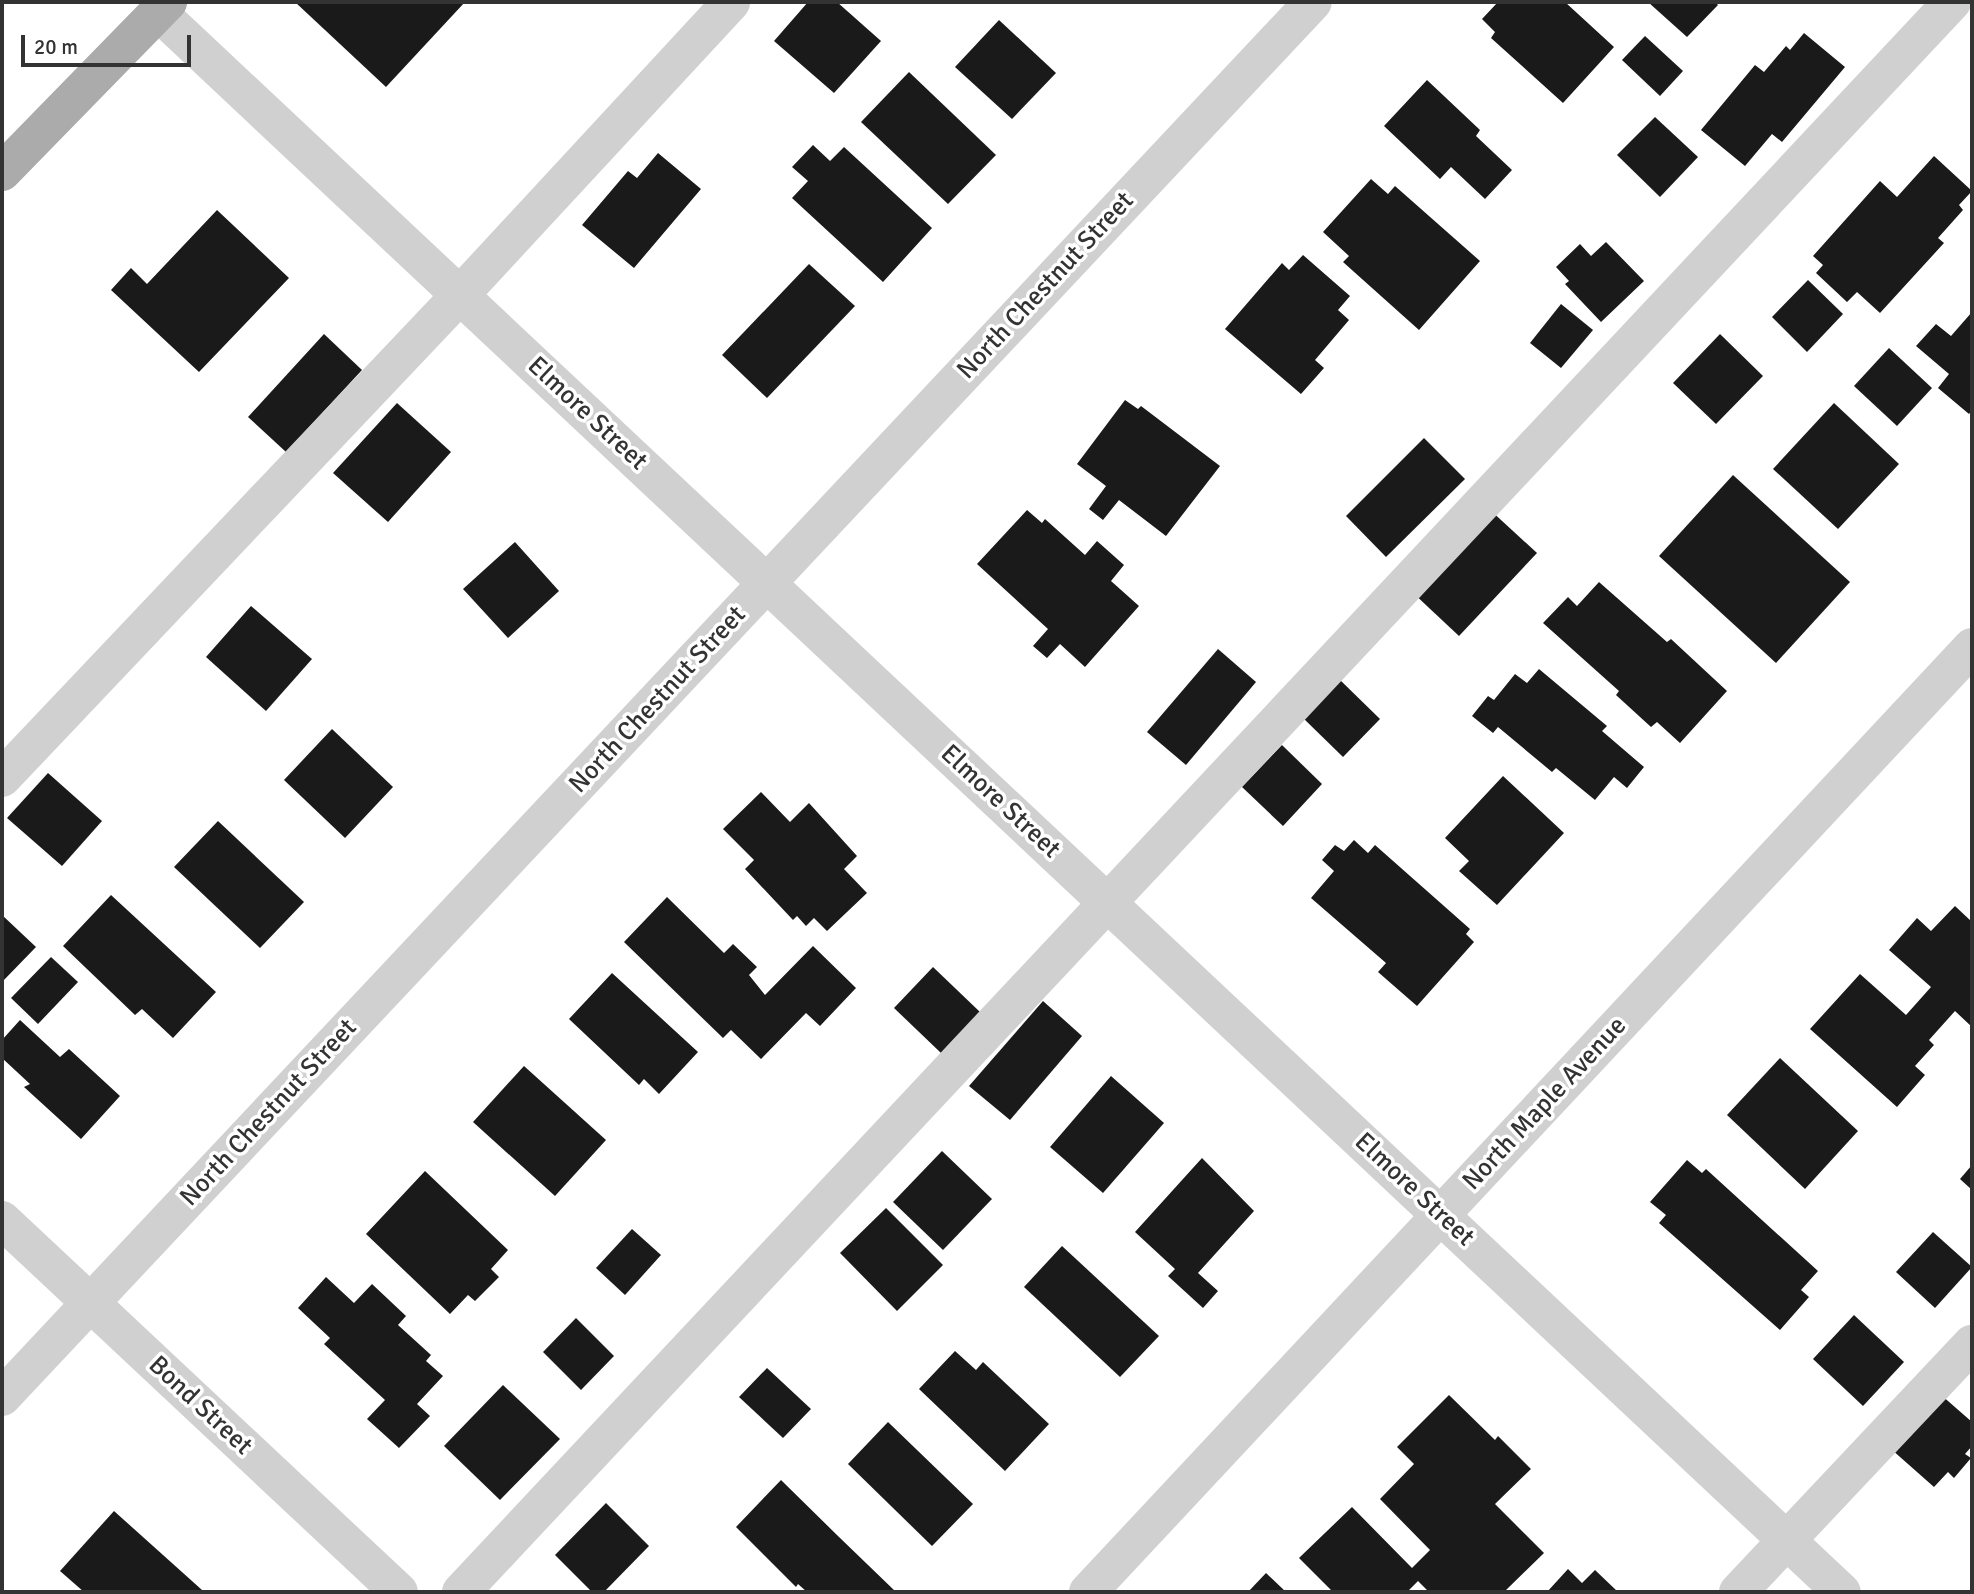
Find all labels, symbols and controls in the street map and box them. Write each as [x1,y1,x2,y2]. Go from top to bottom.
scale bar [24,21,194,65]
text: 20 m [34,34,78,60]
street label: North Chestnut Street [951,186,1141,386]
street label: Elmore Street [521,351,653,477]
street label: North Chestnut Street [563,600,753,800]
street label: Elmore Street [934,739,1066,865]
street label: North Maple Avenue [1457,1011,1633,1197]
street label: North Chestnut Street [174,1013,364,1213]
street label: Elmore Street [1348,1127,1480,1253]
street label: Bond Street [142,1350,258,1462]

